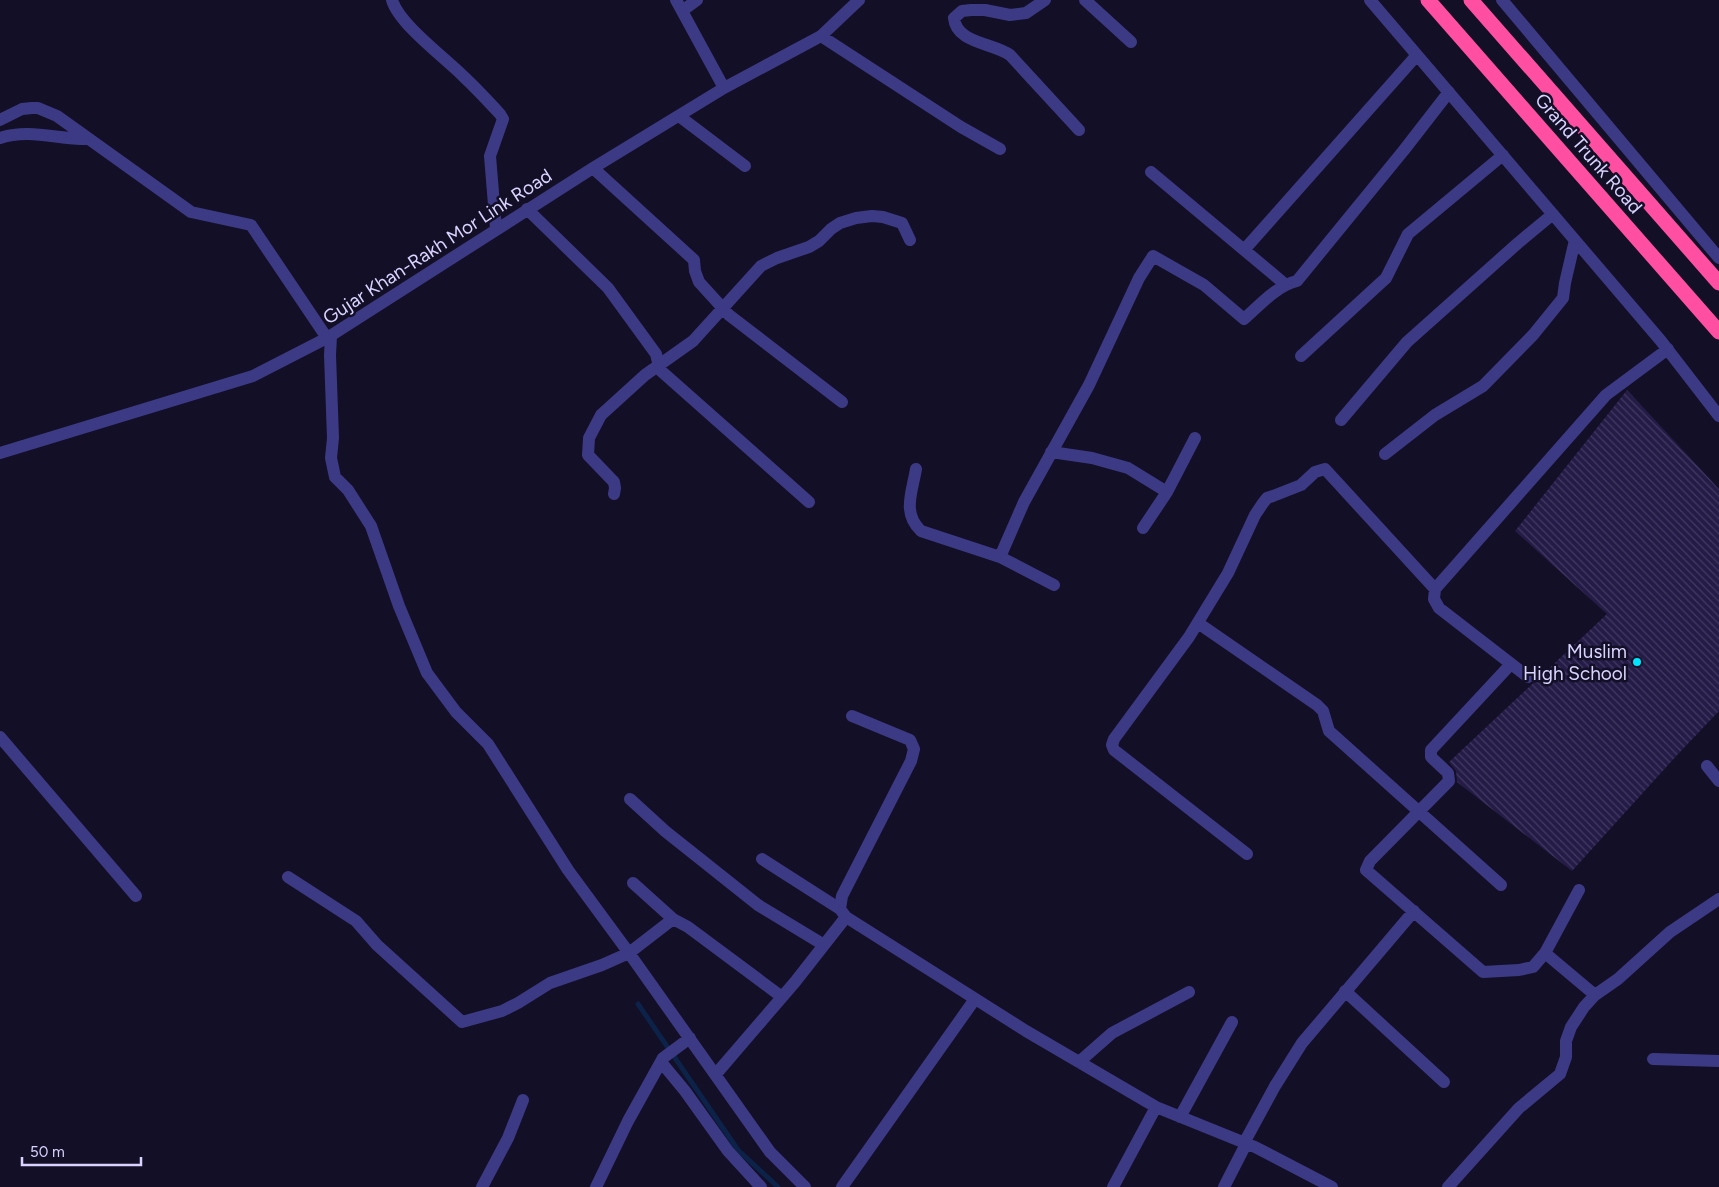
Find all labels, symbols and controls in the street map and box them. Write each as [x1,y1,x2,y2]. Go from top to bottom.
street label: Grand Trunk Road [1530,88,1647,218]
street label: Gujar Khan-Rakh Mor Link Road [319,164,556,329]
place label: Muslim High School [1523,640,1627,685]
marker: Muslim High School [1631,656,1643,668]
scale bar [22,1134,141,1166]
text: 50 m [30,1143,65,1161]

